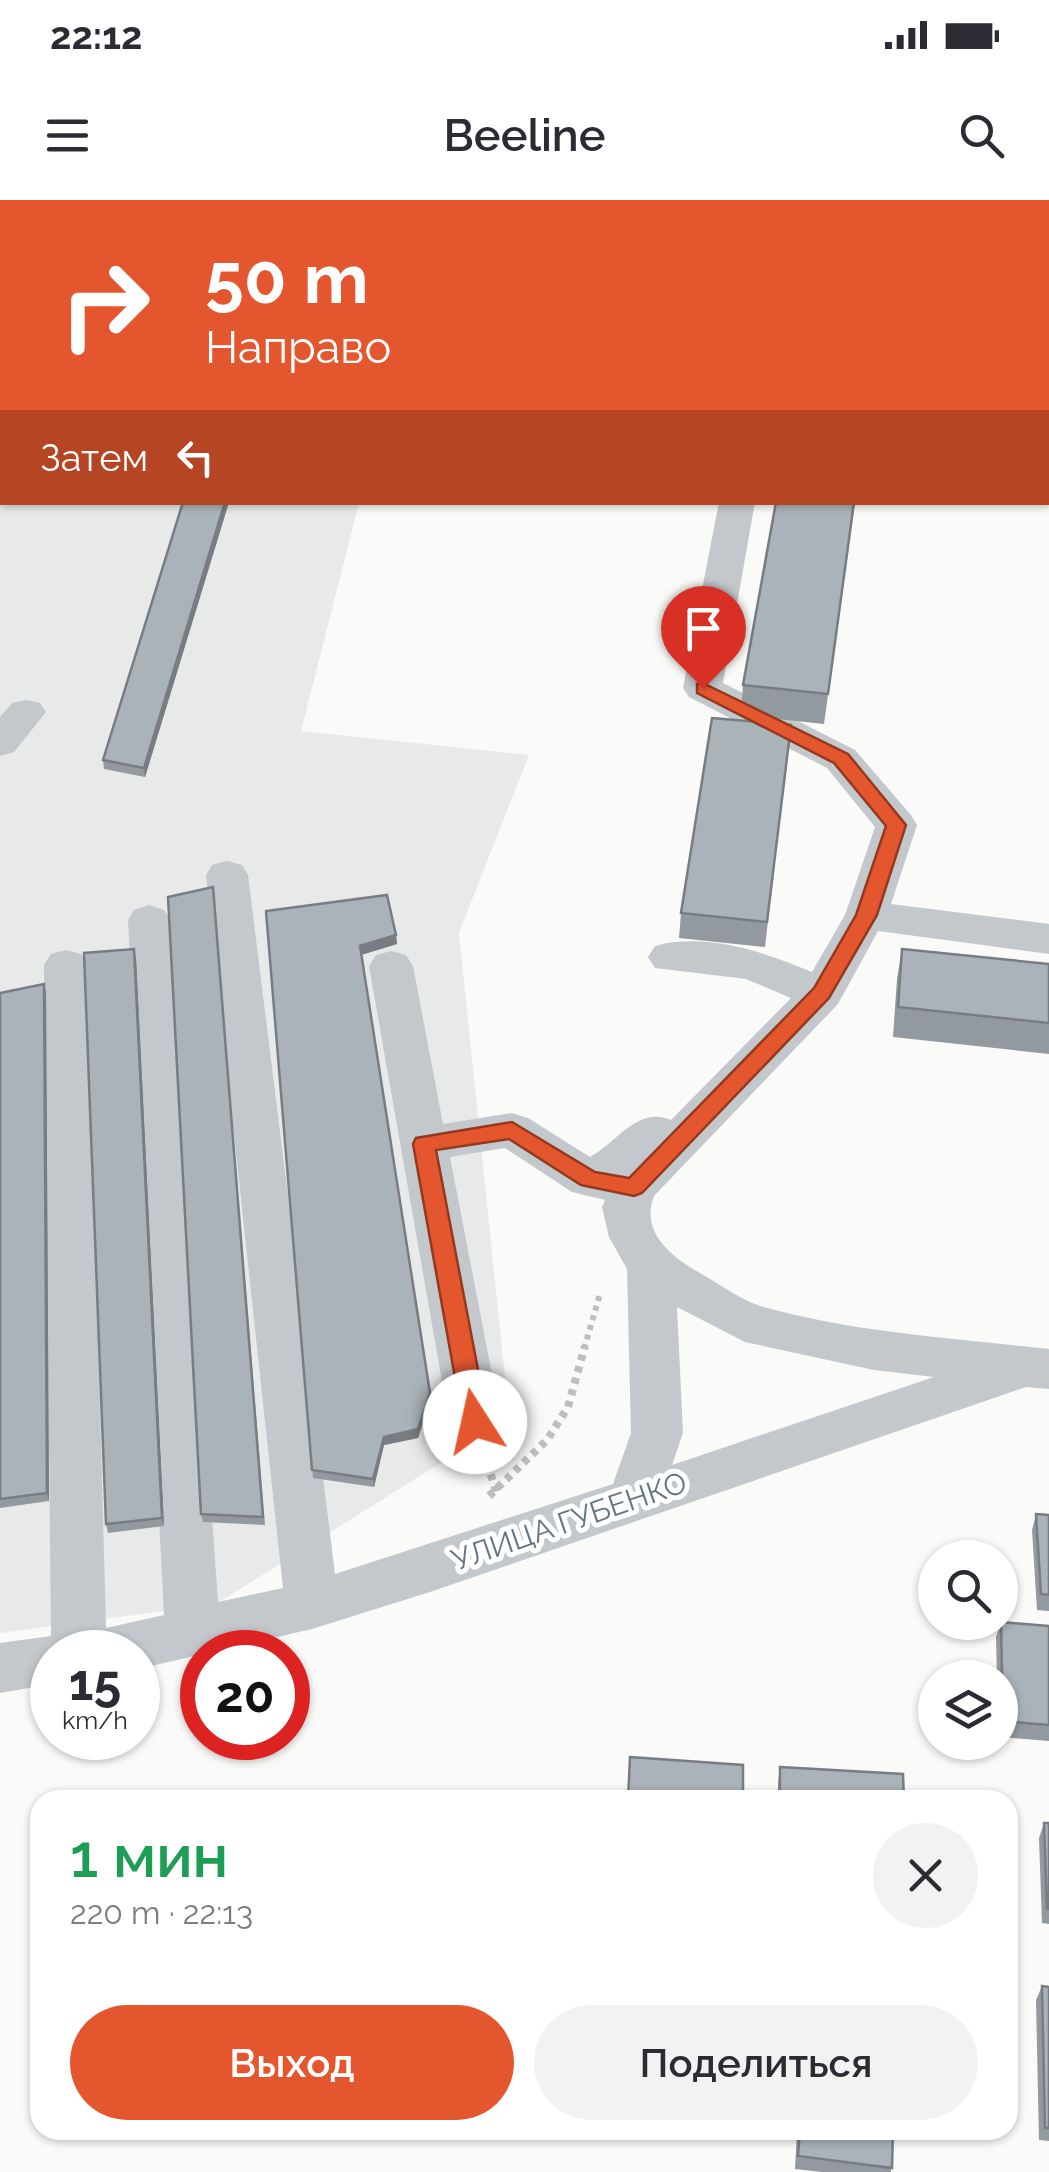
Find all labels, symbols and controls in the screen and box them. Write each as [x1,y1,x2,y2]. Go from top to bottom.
text: 22:12 [50,13,142,58]
icon: menu [40,108,95,163]
icon: search [954,108,1009,163]
text: Beeline [443,109,606,162]
text: 50 m [205,237,369,319]
icon: right [40,240,170,370]
text: Направо [205,321,391,374]
icon: left [168,430,223,485]
text: Затем [40,435,148,480]
pin [661,586,746,689]
icon: arrive [676,601,731,656]
position arrow [423,1370,527,1474]
street label: УЛИЦА ГУБЕНКО [447,1464,691,1578]
map controls [918,1540,1018,1760]
button: search [918,1540,1018,1640]
speed limit sign: 20 [180,1630,310,1760]
text: 15 [69,1653,121,1712]
button: layers [918,1660,1018,1760]
text: km/h [62,1705,128,1735]
text: 1 мин [70,1821,228,1891]
button: close [873,1823,978,1928]
text: 220 m · 22:13 [70,1894,253,1931]
button: Выход [70,2005,514,2120]
button: Поделиться [534,2005,978,2120]

